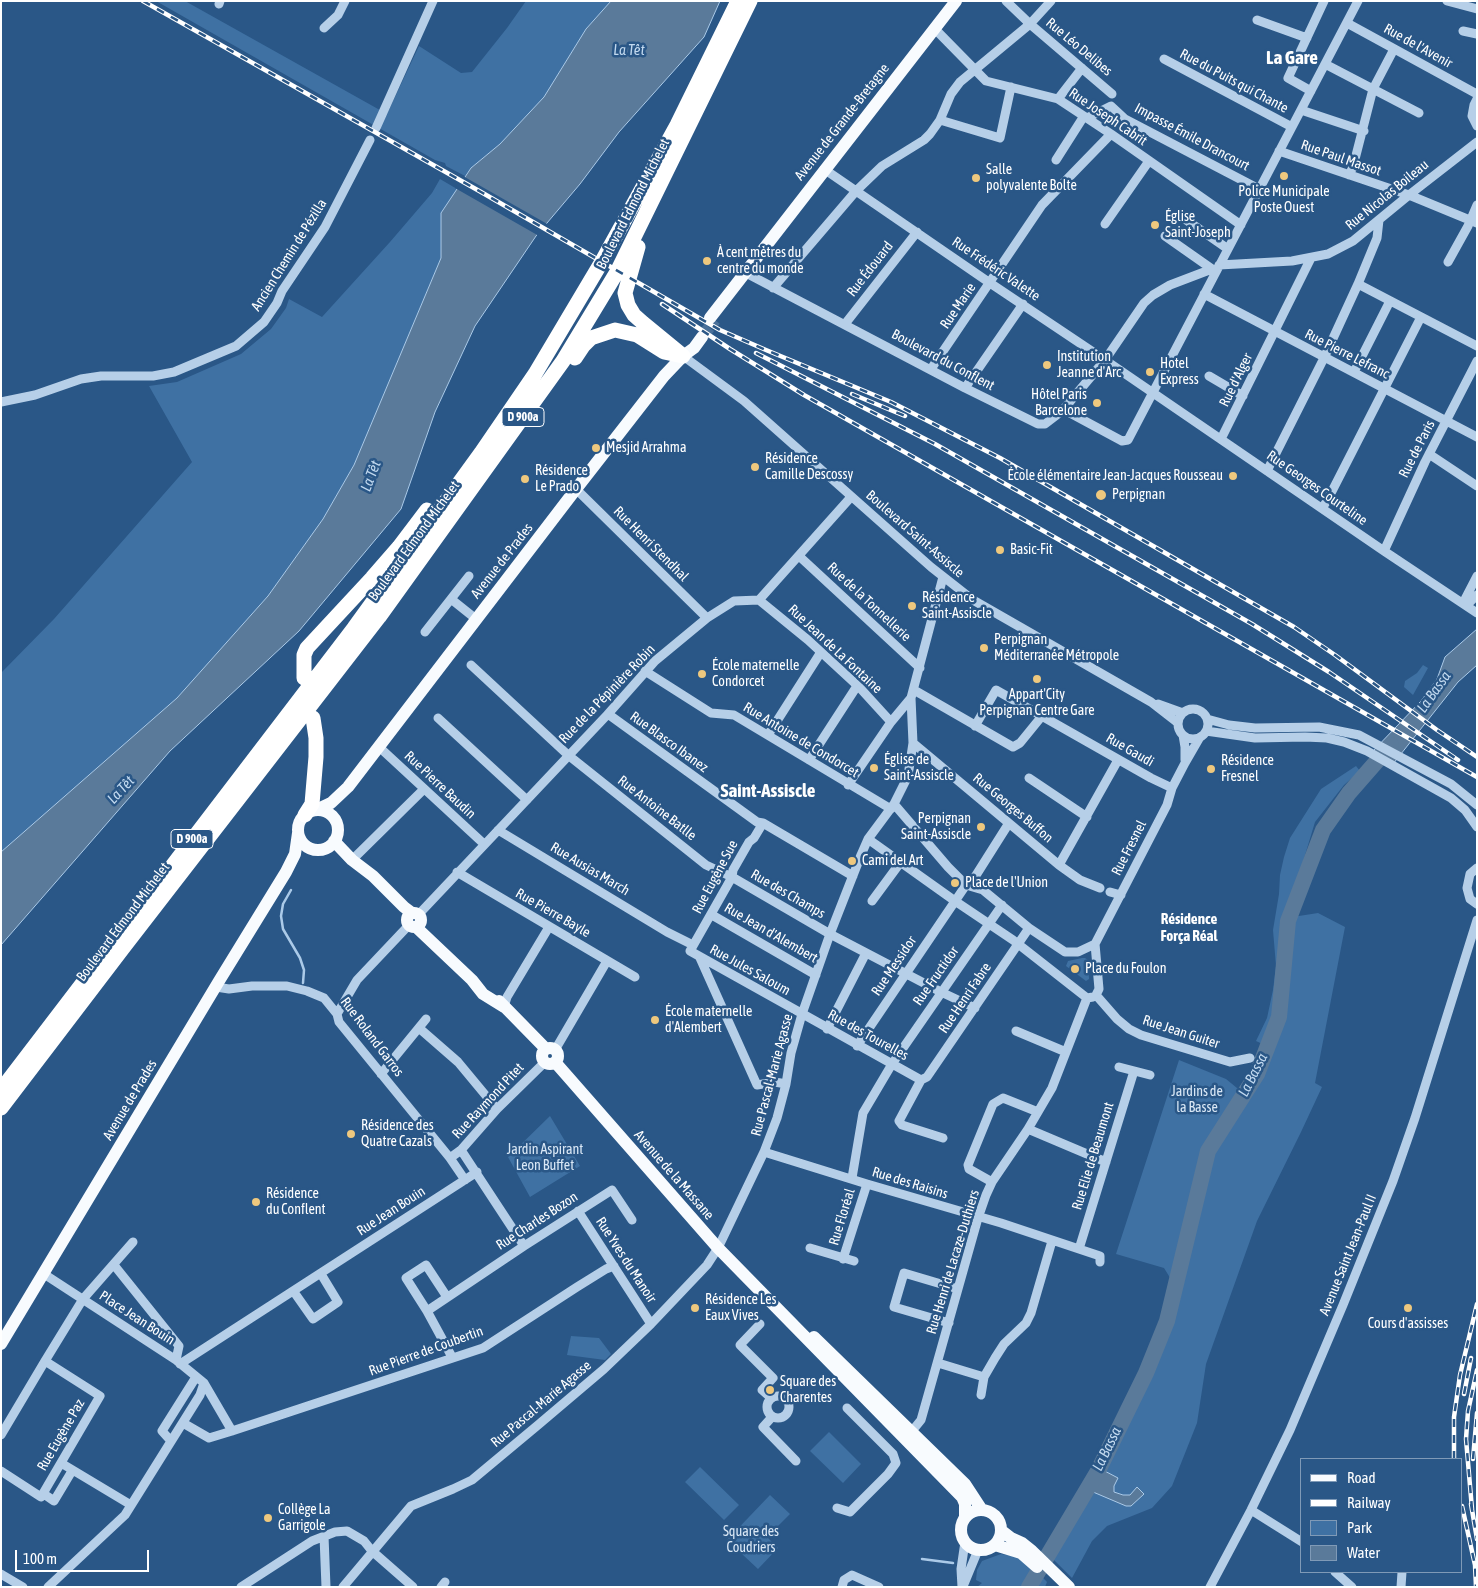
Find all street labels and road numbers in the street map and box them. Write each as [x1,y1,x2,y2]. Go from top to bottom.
street label: Rue Léo Delibes [1042,14,1116,80]
street label: Rue de l'Avenir [1381,20,1455,72]
street label: Rue du Puits qui Chante [1177,45,1291,117]
street label: Avenue de Grande-Bretagne [791,60,893,184]
street label: Rue Joseph Cabrit [1066,85,1150,149]
street label: Impasse Émile Drancourt [1132,100,1252,174]
street label: Boulevard Edmond Michelet [593,136,673,272]
street label: Rue Paul Massot [1299,136,1383,180]
street label: Rue Nicolas Boileau [1342,156,1432,234]
street label: Ancien Chemin de Pézilla [248,196,330,314]
street label: Rue Frédéric Valette [949,233,1043,305]
street label: Rue Édouard [843,238,897,300]
street label: Rue Marie [937,280,979,332]
street label: Rue Pierre Lefranc [1302,325,1392,383]
street label: Boulevard du Conflent [889,326,997,394]
street label: Rue d'Alger [1216,350,1256,410]
road number: D 900a [502,408,544,427]
street label: Rue de Paris [1395,417,1439,481]
street label: Rue Georges Courteline [1263,447,1371,529]
street label: Boulevard Edmond Michelet [365,478,463,604]
street label: Boulevard Saint-Assiscle [862,487,968,581]
street label: Rue Henri Stendhal [610,503,692,585]
street label: Avenue de Prades [467,520,537,602]
street label: Rue de la Tonnellerie [824,559,914,645]
street label: Rue Jean de La Fontaine [784,601,886,697]
street label: Rue de la Pépinière Robin [555,641,659,747]
street label: Rue Antoine de Condorcet [740,699,862,781]
street label: Rue Blasco Ibanez [627,708,711,776]
street label: Rue Gaudi [1103,730,1157,770]
street label: Rue Pierre Baudin [401,748,479,822]
street label: Rue Georges Buffon [970,770,1056,846]
street label: Rue Antoine Batlle [614,772,700,844]
street label: Rue Fresnel [1108,818,1150,878]
road number: D 900a [171,830,213,849]
street label: Rue Eugène Sue [689,837,741,917]
street label: Rue Ausias March [547,839,633,899]
street label: Boulevard Edmond Michelet [73,859,173,985]
street label: Rue des Champs [748,866,828,922]
street label: Rue Pierre Bayle [513,885,593,941]
street label: Rue Jean d'Alembert [721,899,821,967]
street label: Rue Messidor [868,933,920,999]
street label: Rue Jules Saloum [707,941,793,999]
street label: Rue Fructidor [910,943,962,1009]
street label: Rue Henri Fabre [935,959,995,1037]
street label: Rue Roland Garros [337,994,407,1080]
street label: Rue des Tourelles [825,1006,911,1064]
street label: Rue Pascal-Marie Agasse [748,1012,796,1138]
street label: Rue Jean Guiter [1140,1012,1222,1052]
street label: Avenue de Prades [99,1057,161,1143]
street label: Rue Raymond Pitet [449,1060,527,1142]
street label: Rue Elie de Beaumont [1069,1100,1117,1212]
street label: Avenue de la Massane [631,1127,717,1223]
street label: Rue des Raisins [870,1163,950,1203]
street label: Rue Jean Bouin [354,1183,428,1239]
street label: Rue Floréal [825,1187,859,1247]
street label: Rue Charles Bozon [493,1188,581,1254]
street label: Rue Henri de Lacaze-Duthiers [923,1188,983,1336]
street label: Avenue Saint Jean-Paul II [1316,1192,1380,1318]
street label: Rue Yves du Manoir [592,1214,660,1306]
street label: Place Jean Bouin [96,1287,178,1349]
street label: Rue Pierre de Coubertin [367,1323,485,1379]
street label: Rue Pascal-Marie Agasse [487,1357,595,1451]
street label: Rue Eugène Paz [34,1396,88,1474]

